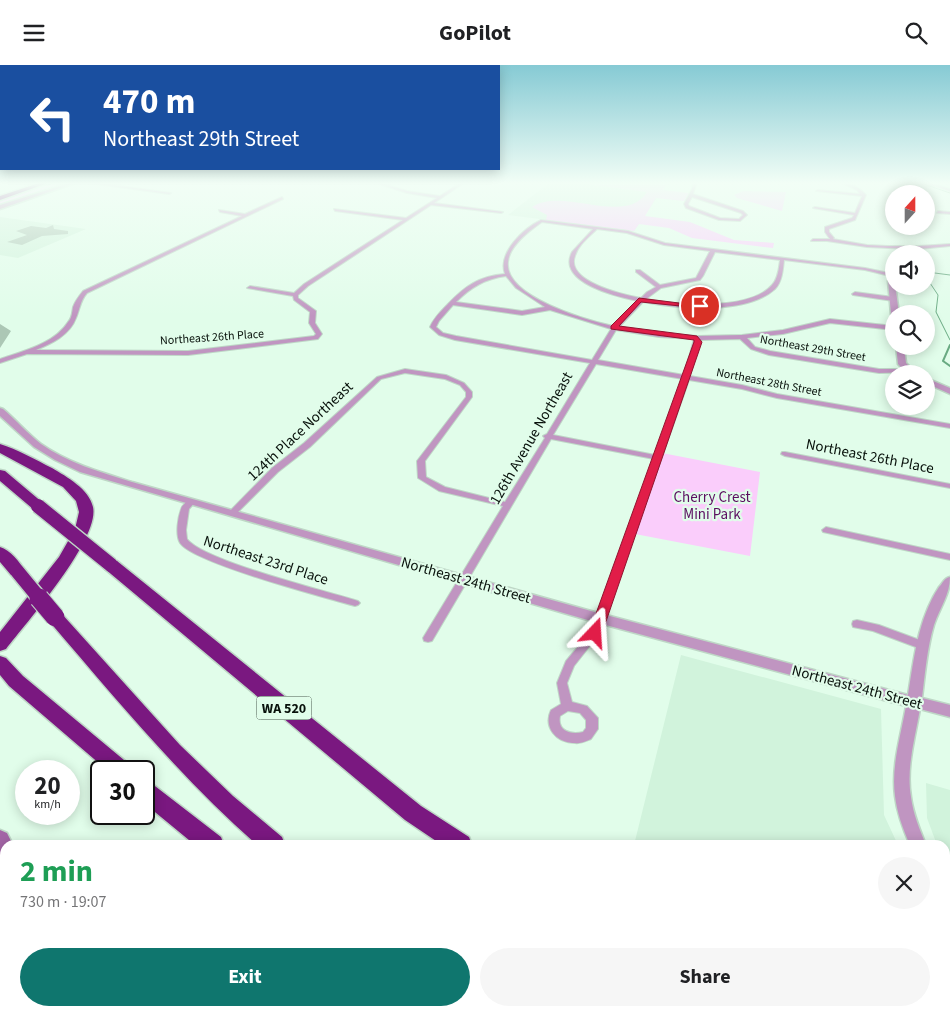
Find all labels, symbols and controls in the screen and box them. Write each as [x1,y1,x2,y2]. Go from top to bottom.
text: GoPilot [439,17,511,49]
icon: menu [20,19,48,47]
icon: search [902,19,930,47]
text: 470 m [103,77,195,127]
icon: left [20,85,85,150]
text: Northeast 29th Street [103,123,299,155]
north arrow [885,185,935,235]
map controls [885,185,935,415]
button: sound [885,245,935,295]
pin [679,285,721,327]
icon: arrive [686,292,714,320]
button: search [885,305,935,355]
street label: Northeast 26th Place [160,325,265,350]
street label: Northeast 29th Street [759,331,867,366]
street label: Northeast 28th Street [715,364,823,401]
button: layers [885,365,935,415]
street label: 126th Avenue Northeast [485,368,578,508]
street label: 124th Place Northeast [243,377,358,486]
street label: Northeast 26th Place [804,434,936,479]
park label: Cherry Crest Mini Park [673,487,751,525]
street label: Northeast 23rd Place [201,530,331,591]
street label: Northeast 24th Street [399,552,533,609]
position arrow [568,606,620,658]
street label: Northeast 24th Street [790,660,924,715]
road number: WA 520 [256,697,312,719]
speed limit sign: 30 [90,760,155,825]
text: 20 [34,768,61,804]
text: km/h [34,796,61,813]
text: 2 min [20,850,93,893]
button: close [878,857,930,909]
text: 730 m · 19:07 [20,891,107,913]
button: Exit [20,948,470,1006]
button: Share [480,948,930,1006]

